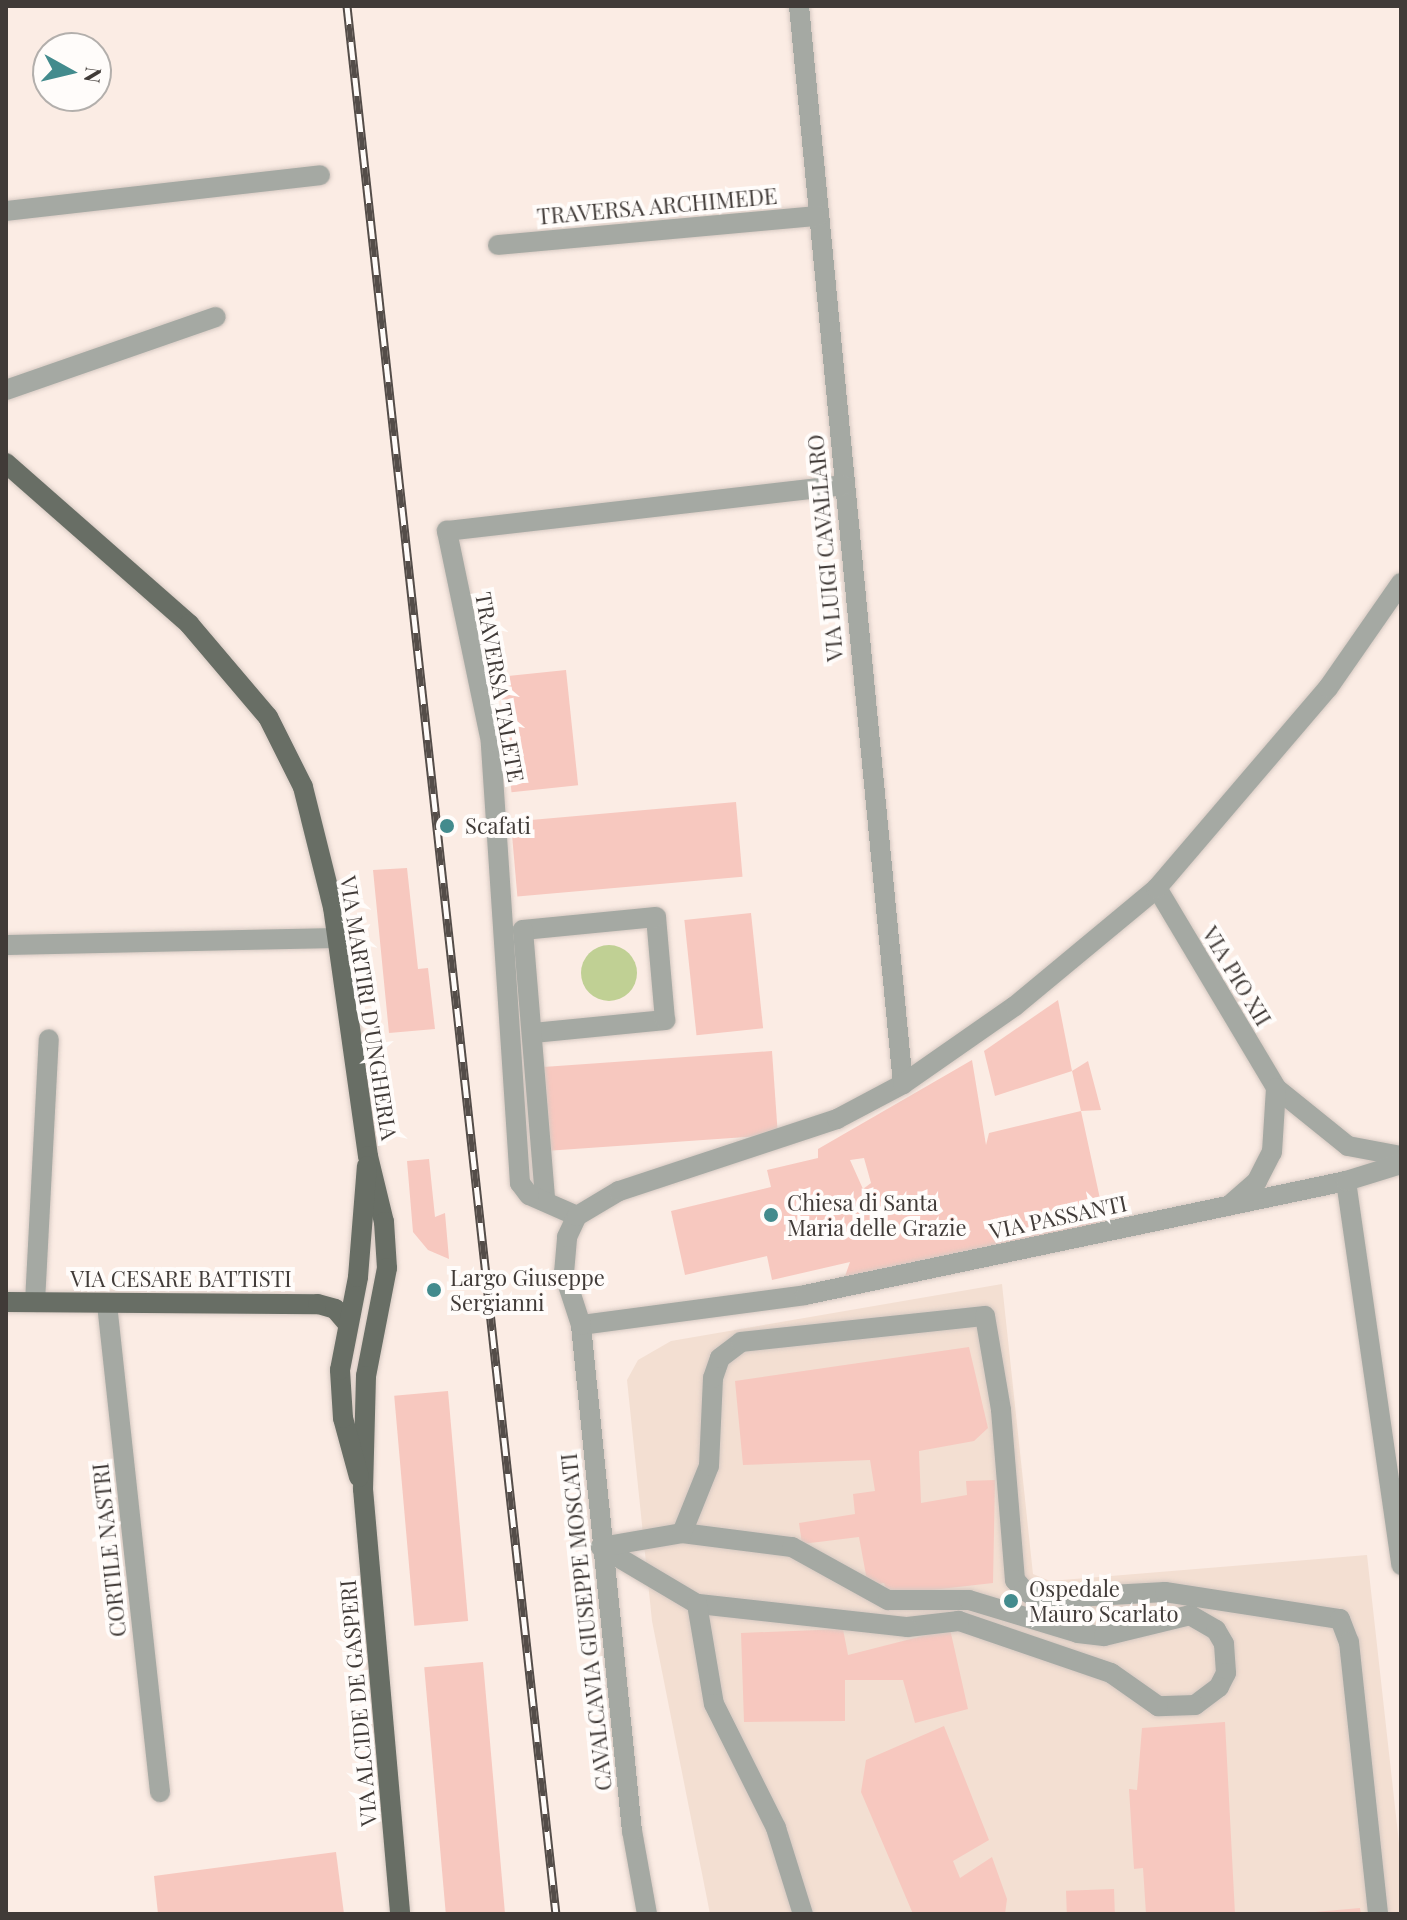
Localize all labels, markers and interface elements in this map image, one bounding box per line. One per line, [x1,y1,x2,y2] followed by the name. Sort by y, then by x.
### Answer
[32,32,112,112] north arrow
[78,65,110,85] text: N
[535,182,779,230] street label: TRAVERSA ARCHIMEDE
[802,433,848,663] street label: VIA LUIGI CAVALLARO
[470,590,530,784] street label: TRAVERSA TALETE
[465,813,531,839] place label: Scafati
[436,815,458,837] marker: Scafati
[335,874,403,1142] street label: VIA MARTIRI D'UNGHERIA
[1197,921,1277,1031] street label: VIA PIO XII
[787,1189,967,1240] place label: Chiesa di Santa Maria delle Grazie
[987,1190,1129,1244] street label: VIA PASSANTI
[762,1206,780,1224] marker: Chiesa di Santa Maria delle Grazie
[450,1264,605,1316] place label: Largo Giuseppe Sergianni
[70,1266,292,1292] street label: VIA CESARE BATTISTI
[425,1281,443,1299] marker: Largo Giuseppe Sergianni
[555,1452,617,1792] street label: CAVALCAVIA GIUSEPPE MOSCATI
[87,1462,131,1638] street label: CORTILE NASTRI
[1029,1575,1179,1626] place label: Ospedale Mauro Scarlato
[334,1578,382,1828] street label: VIA ALCIDE DE GASPERI
[1000,1590,1022,1612] marker: Ospedale Mauro Scarlato

